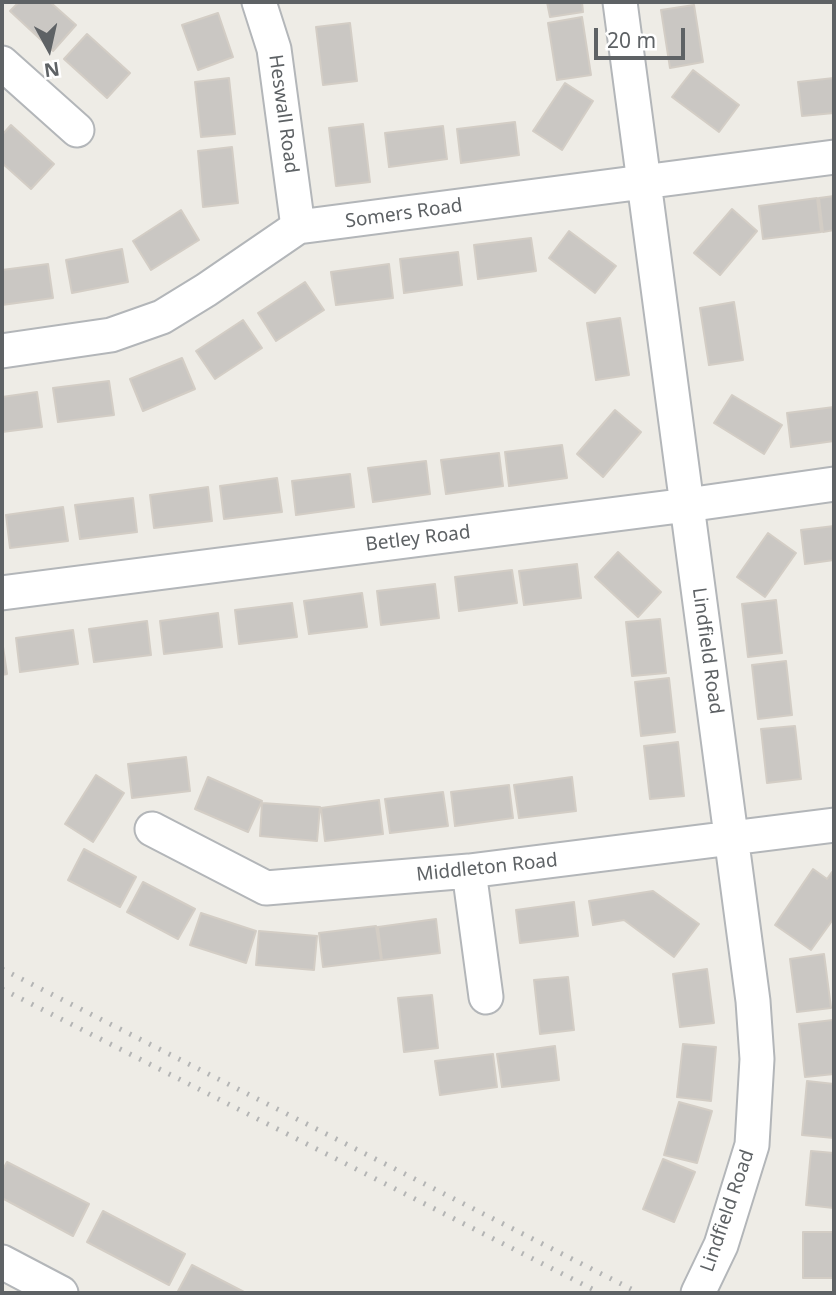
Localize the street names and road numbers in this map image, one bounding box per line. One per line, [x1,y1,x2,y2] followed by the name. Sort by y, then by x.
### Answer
[263,53,303,175] street label: Heswall Road
[344,195,464,233] street label: Somers Road
[364,521,472,557] street label: Betley Road
[687,586,727,716] street label: Lindfield Road
[415,849,559,887] street label: Middleton Road
[696,1147,760,1275] street label: Lindfield Road

